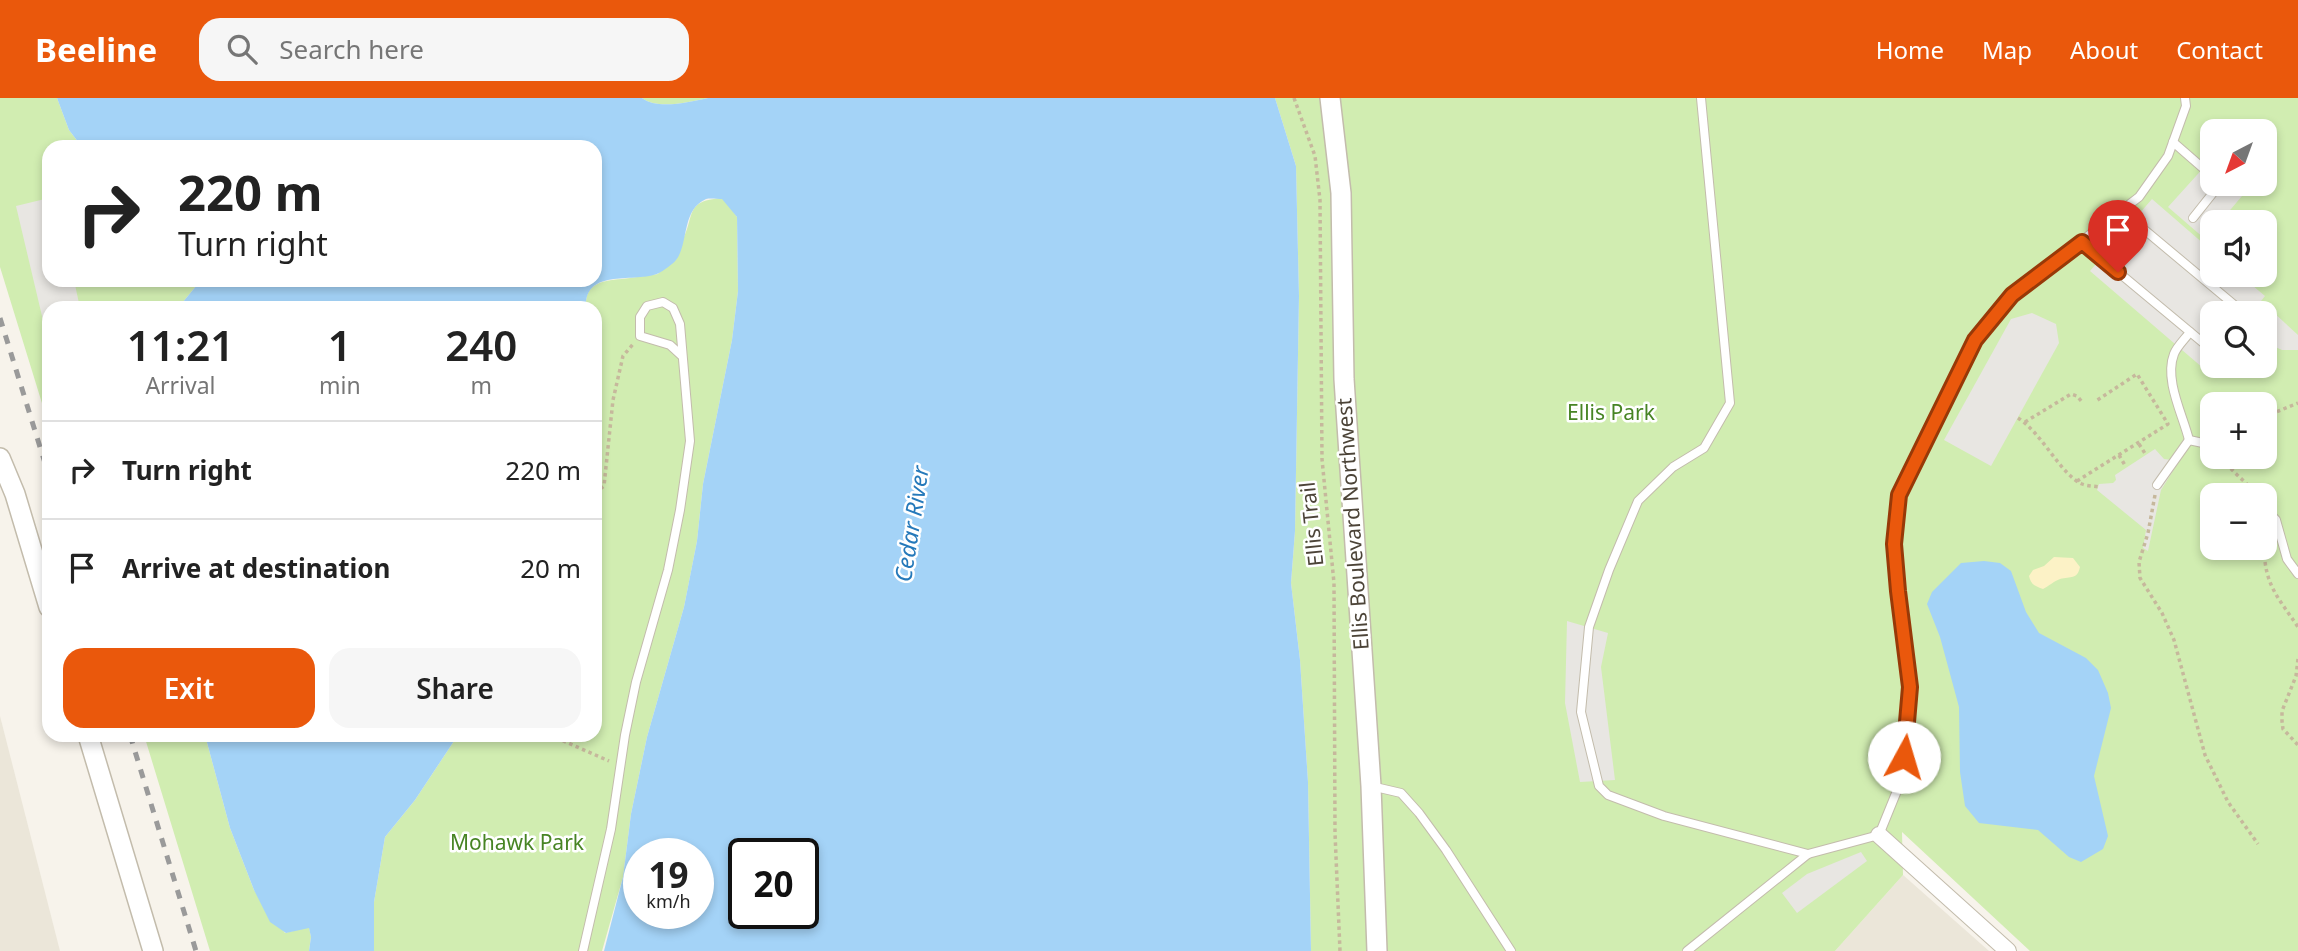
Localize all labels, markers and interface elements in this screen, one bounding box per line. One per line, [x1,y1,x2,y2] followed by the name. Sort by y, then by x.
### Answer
[199,18,689,81] search box
[35,27,157,72] text: Beeline
[223,30,261,68] icon: search
[279,31,424,67] text: Search here
[1876,33,1944,66] text: Home
[1982,33,2032,66] text: Map
[2070,33,2138,66] text: About
[2176,33,2263,66] text: Contact
[2200,119,2277,196] north arrow
[2200,119,2277,560] map controls
[178,159,323,225] text: 220 m
[63,168,154,259] icon: right
[2088,200,2148,272] pin
[2200,210,2277,287] button: sound
[2099,211,2137,249] icon: arrive
[178,222,328,265] text: Turn right
[2200,301,2277,378] button: search
[127,316,234,373] text: 11:21
[328,316,352,373] text: 1
[445,316,517,373] text: 240
[145,369,216,401] text: Arrival
[319,369,361,401] text: min
[471,369,492,401] text: m
[2200,392,2277,469] button: +
[1329,397,1375,651] street label: Ellis Boulevard Northwest
[1567,398,1656,426] park label: Ellis Park
[63,451,101,489] icon: right
[122,452,252,488] text: Turn right
[505,452,581,488] text: 220 m
[886,463,936,584] water label: Cedar River
[1293,480,1329,568] street label: Ellis Trail
[2200,483,2277,560] button: −
[63,549,101,587] icon: arrive
[122,550,391,586] text: Arrive at destination
[520,550,581,586] text: 20 m
[63,648,315,728] button: Exit
[329,648,581,728] button: Share
[1867,720,1941,794] position arrow
[450,828,585,856] park label: Mohawk Park
[728,838,819,929] speed limit sign: 20
[648,851,689,898] text: 19
[646,889,691,913] text: km/h

